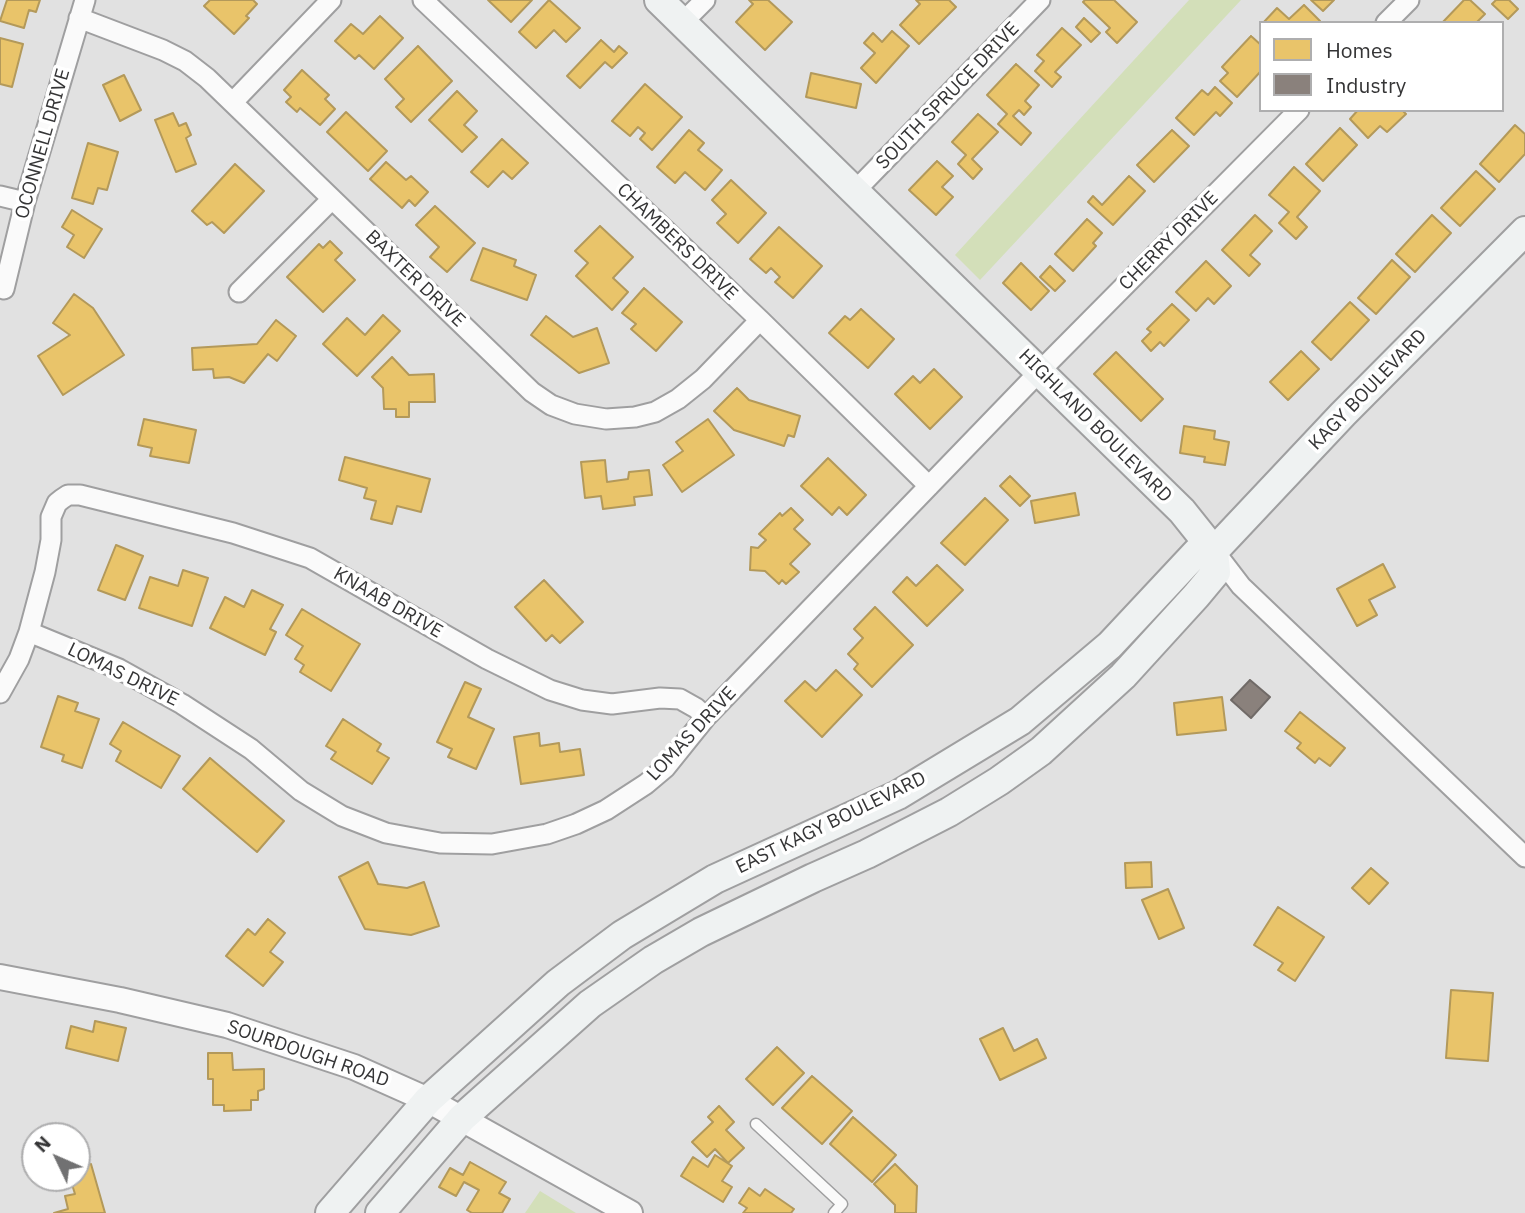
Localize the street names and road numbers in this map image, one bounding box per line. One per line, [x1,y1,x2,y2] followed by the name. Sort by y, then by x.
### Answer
[872,18,1024,174] street label: SOUTH SPRUCE DRIVE
[11,66,75,222] street label: OCONNELL DRIVE
[612,179,742,305] street label: CHAMBERS DRIVE
[1115,187,1223,295] street label: CHERRY DRIVE
[360,226,470,332] street label: BAXTER DRIVE
[1304,325,1432,455] street label: KAGY BOULEVARD
[1014,345,1176,507] street label: HIGHLAND BOULEVARD
[329,563,447,643] street label: KNAAB DRIVE
[64,638,182,712] street label: LOMAS DRIVE
[643,682,741,786] street label: LOMAS DRIVE
[732,767,930,879] street label: EAST KAGY BOULEVARD
[224,1016,392,1092] street label: SOURDOUGH ROAD

